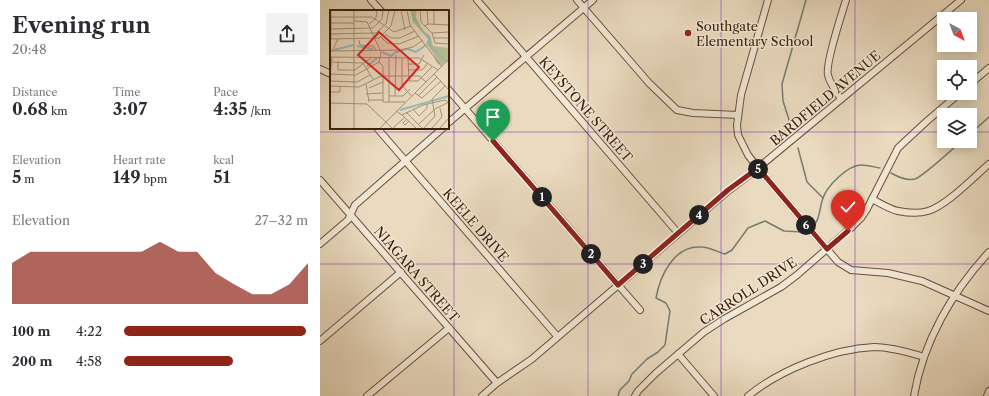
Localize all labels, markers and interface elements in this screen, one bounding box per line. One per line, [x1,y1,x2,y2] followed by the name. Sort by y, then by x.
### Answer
[330,10,449,129] inset map
[12,12,151,39] text: Evening run
[937,12,977,52] north arrow
[937,12,977,148] map controls
[266,13,308,55] button: share
[696,18,814,49] place label: Southgate Elementary School
[683,28,693,38] marker: Southgate Elementary School
[12,41,47,57] text: 20:48
[767,47,884,149] street label: BARDFIELD AVENUE
[536,53,636,165] street label: KEYSTONE STREET
[937,60,977,100] button: locate
[12,85,58,99] text: Distance
[113,85,140,99] text: Time
[213,85,238,99] text: Pace
[12,99,48,119] text: 0.68
[113,99,147,119] text: 3:07
[213,99,247,119] text: 4:35
[476,100,510,141] pin
[48,104,68,118] text: km
[247,104,271,118] text: /km
[482,106,504,128] icon: arrive
[937,108,977,148] button: layers
[12,153,61,167] text: Elevation
[113,153,166,167] text: Heart rate
[213,153,234,167] text: kcal
[748,159,768,179] pin: 5
[755,162,761,176] text: 5
[12,167,21,187] text: 5
[113,167,141,187] text: 149
[213,167,230,187] text: 51
[21,172,35,186] text: m
[141,172,167,186] text: bpm
[440,185,512,265] street label: KEELE DRIVE
[532,187,552,207] pin: 1
[540,190,544,204] text: 1
[831,190,865,231] pin
[837,196,859,218] icon: check
[689,205,709,225] pin: 4
[696,208,702,222] text: 4
[12,212,70,228] text: Elevation
[255,212,308,228] text: 27–32 m
[796,215,816,235] pin: 6
[803,218,809,232] text: 6
[371,223,463,325] street label: NIAGARA STREET
[581,244,601,264] pin: 2
[588,247,594,261] text: 2
[633,254,653,274] pin: 3
[696,254,800,328] street label: CARROLL DRIVE
[640,257,646,271] text: 3
[12,323,51,339] text: 100 m
[76,323,102,339] text: 4:22
[12,353,52,369] text: 200 m
[76,353,102,369] text: 4:58

